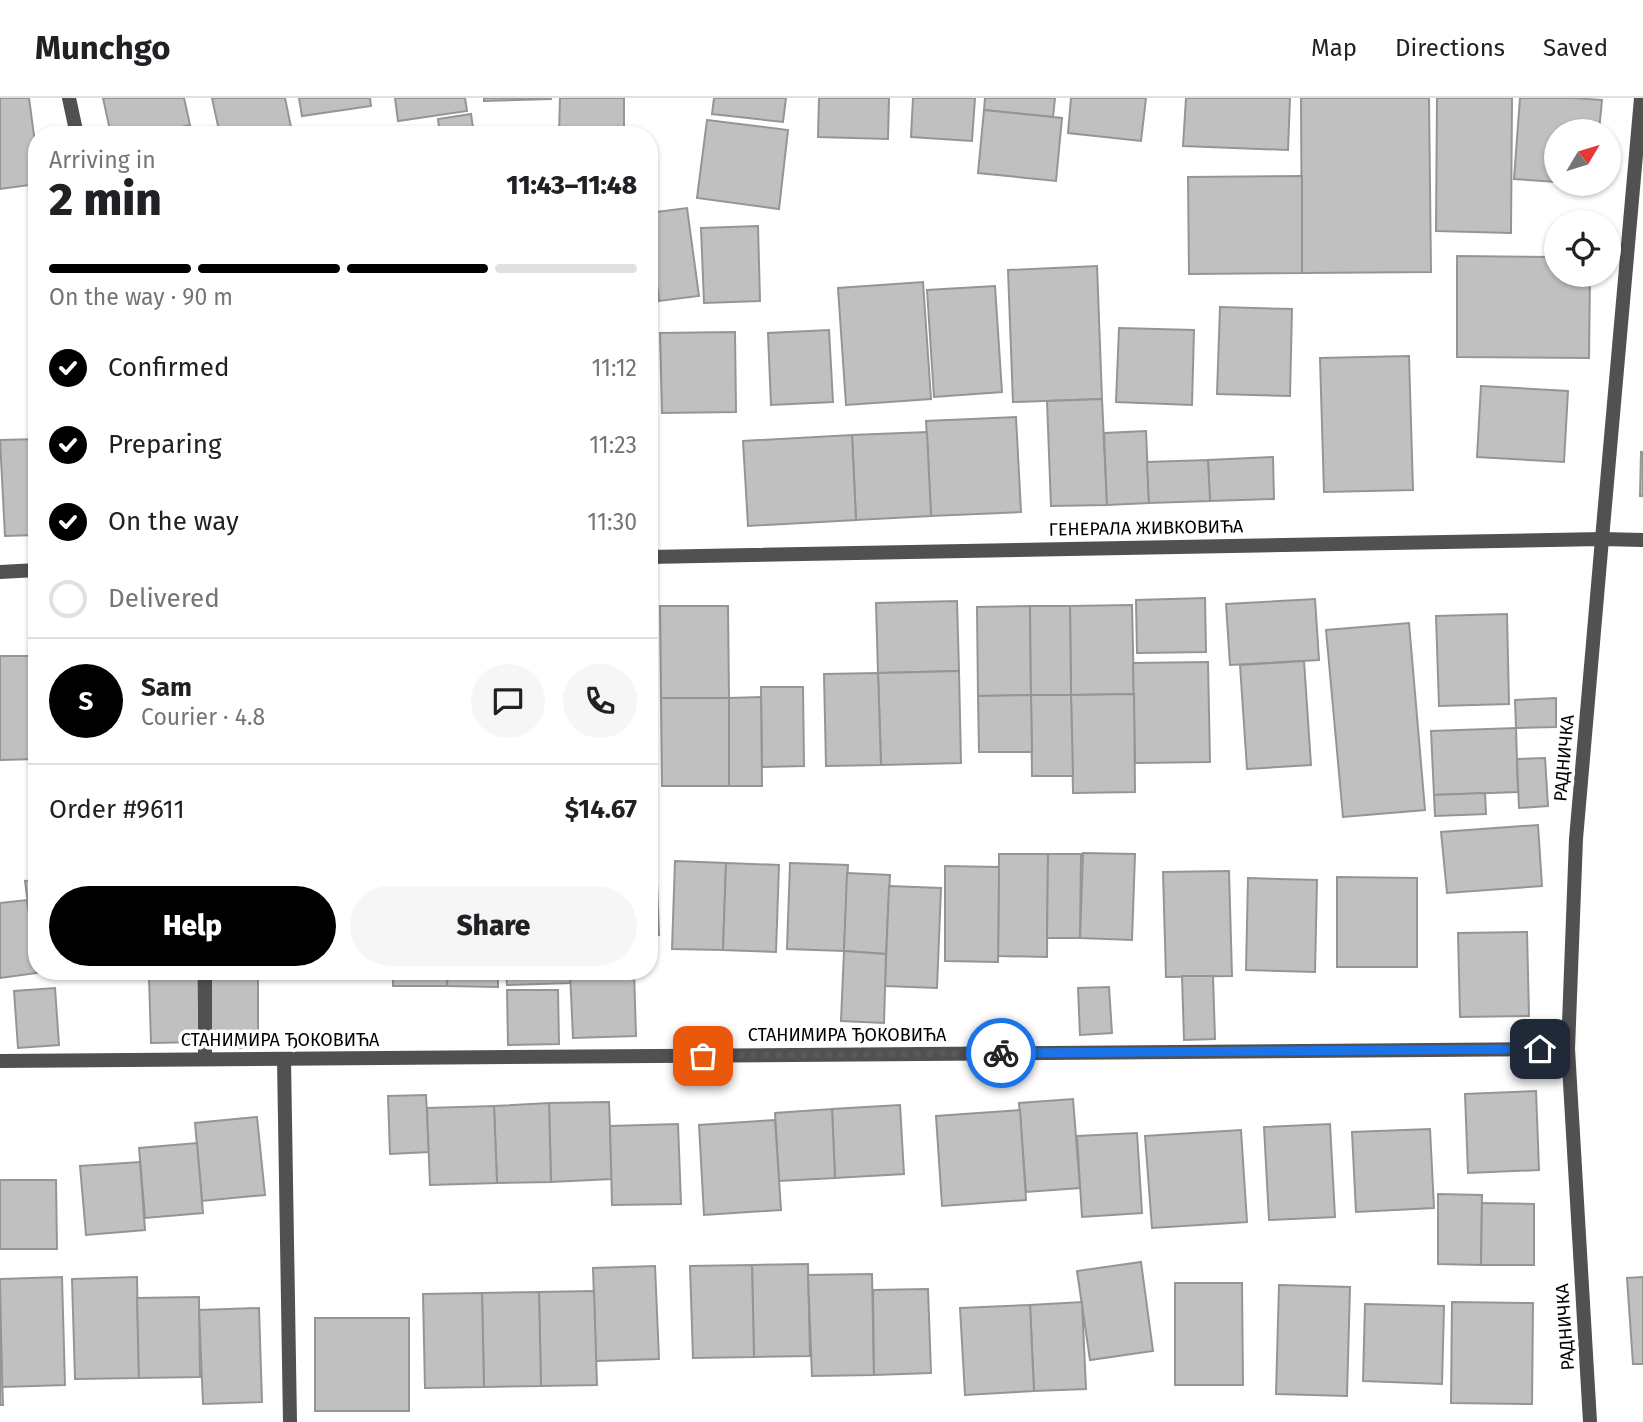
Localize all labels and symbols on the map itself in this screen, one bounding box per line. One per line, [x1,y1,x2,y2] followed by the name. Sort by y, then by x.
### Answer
[1544,119,1620,196] north arrow
[1049,515,1244,541] street label: ГЕНЕРАЛА ЖИВКОВИЋА
[1549,713,1579,802] street label: РАДНИЧКА
[966,1018,1036,1088] courier
[1510,1019,1570,1079] pin
[748,1024,947,1046] street label: СТАНИМИРА ЂОКОВИЋА
[673,1026,733,1086] pin
[181,1029,380,1051] street label: СТАНИМИРА ЂОКОВИЋА
[1551,1282,1579,1371] street label: РАДНИЧКА

